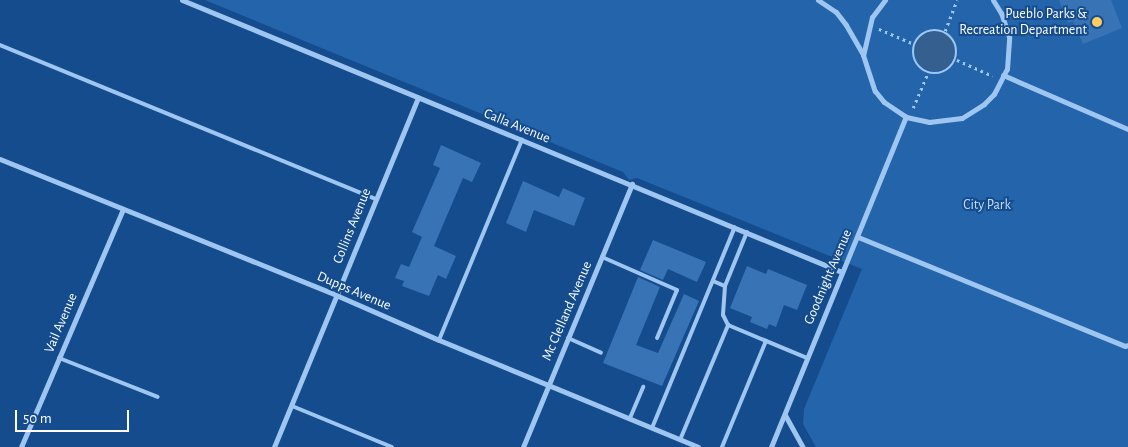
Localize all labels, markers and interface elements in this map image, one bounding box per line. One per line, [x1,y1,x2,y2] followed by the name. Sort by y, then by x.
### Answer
[959,6,1087,38] place label: Pueblo Parks & Recreation Department
[1091,16,1103,28] marker: Pueblo Parks & Recreation Department
[481,105,553,147] street label: Calla Avenue
[329,186,375,266] street label: Collins Avenue
[963,197,1011,213] park label: City Park
[800,227,856,327] street label: Goodnight Avenue
[538,259,596,363] street label: Mc Clelland Avenue
[314,268,394,314] street label: Dupps Avenue
[41,290,81,356] street label: Vail Avenue
[18,400,131,432] scale bar
[23,411,52,426] text: 50 m

